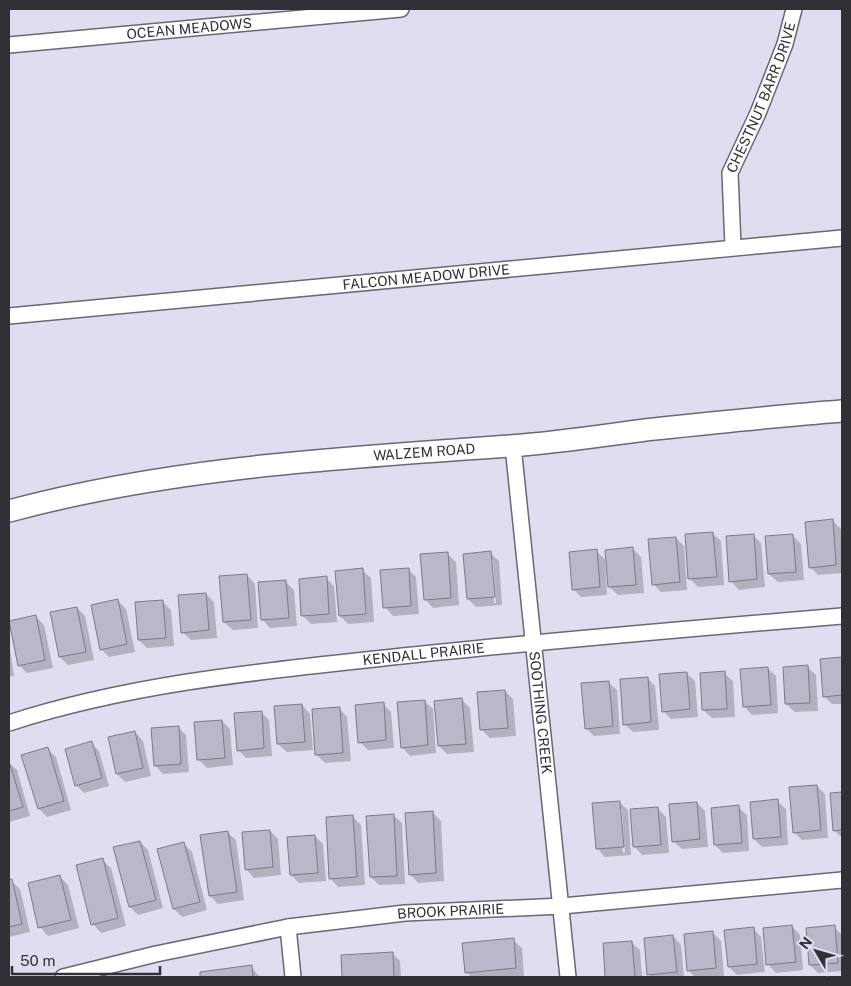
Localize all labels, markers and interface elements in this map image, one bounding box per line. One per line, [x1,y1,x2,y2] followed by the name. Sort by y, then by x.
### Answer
[126,15,253,42] street label: OCEAN MEADOWS
[723,20,798,175] street label: CHESTNUT BARR DRIVE
[342,261,510,293] street label: FALCON MEADOW DRIVE
[373,440,476,464] street label: WALZEM ROAD
[362,640,485,668] street label: KENDALL PRAIRIE
[526,650,555,775] street label: SOOTHING CREEK
[396,901,504,922] street label: BROOK PRAIRIE
[791,926,841,976] north arrow
[796,934,815,952] text: N
[12,944,160,976] scale bar
[20,952,55,969] text: 50 m

